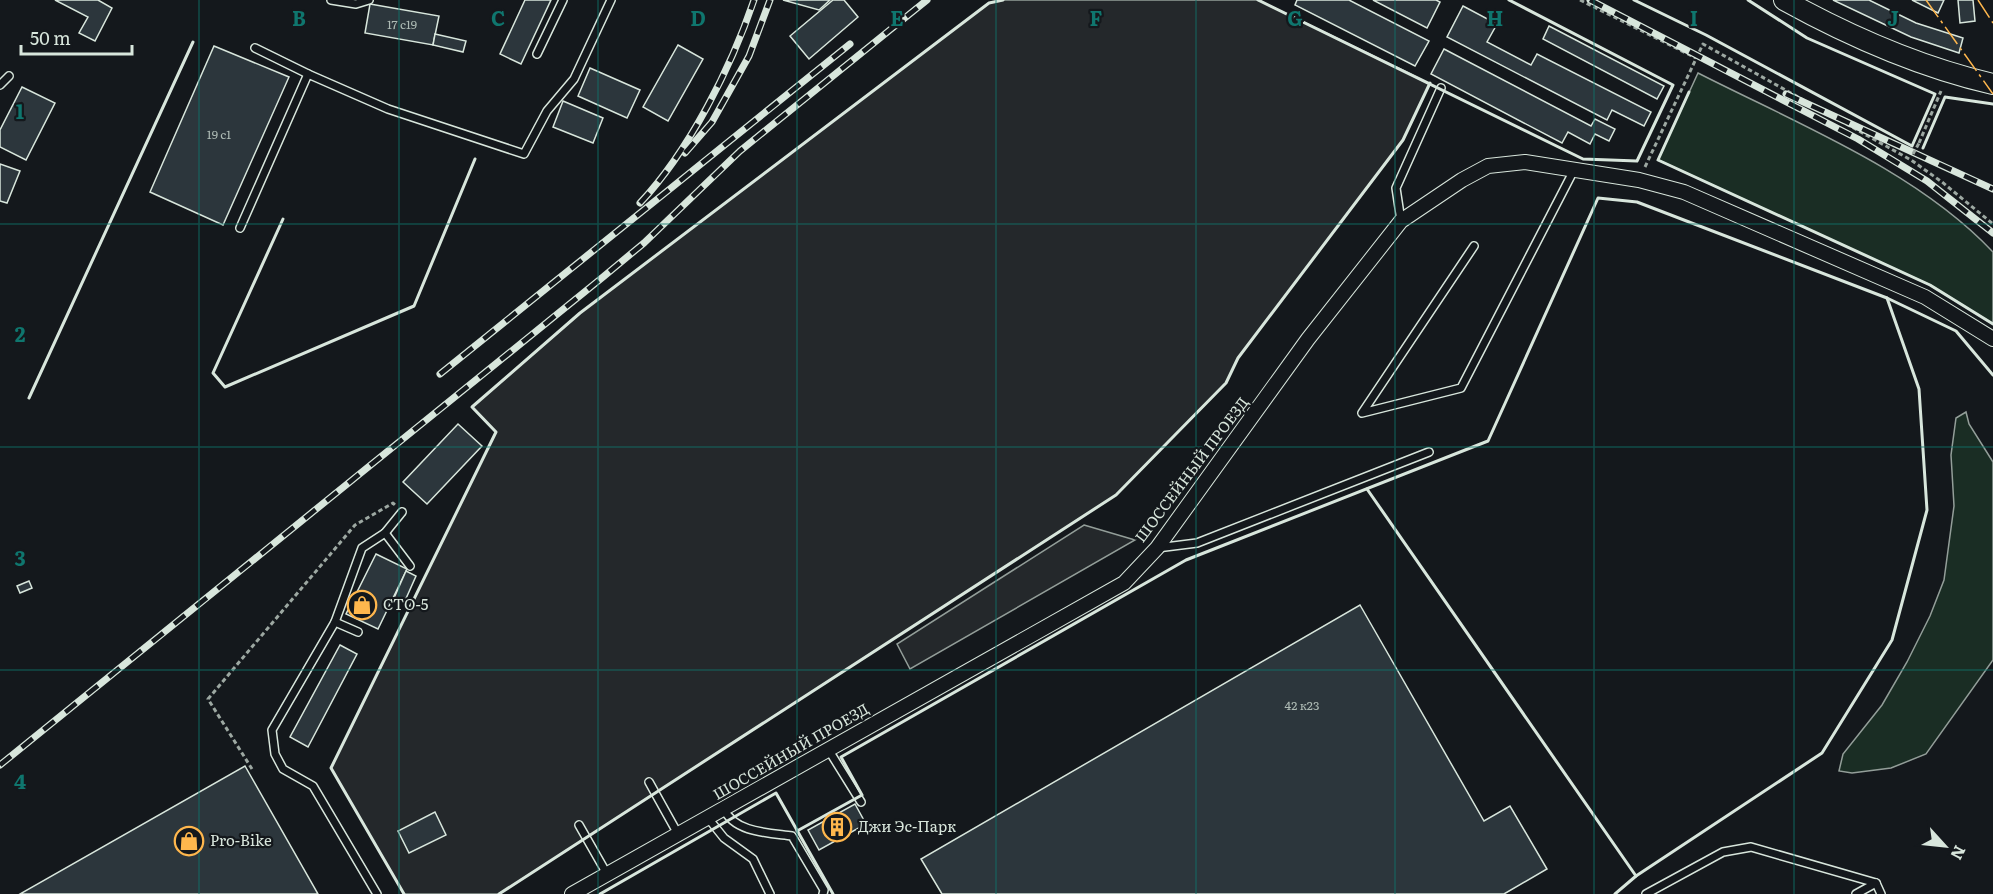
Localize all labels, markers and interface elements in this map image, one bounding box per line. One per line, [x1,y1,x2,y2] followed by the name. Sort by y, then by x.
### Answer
[292,2,306,32] text: B
[491,2,505,32] text: C
[690,2,706,32] text: D
[890,2,904,32] text: E
[1090,2,1103,32] text: F
[1287,2,1303,32] text: G
[1487,2,1503,32] text: H
[1690,2,1698,32] text: I
[1887,2,1899,32] text: J
[387,15,417,33] house number: 17 с19
[21,18,132,56] scale bar
[30,24,71,51] text: 50 m
[16,95,24,125] text: 1
[207,125,231,143] house number: 19 с1
[15,318,26,348] text: 2
[1128,391,1253,547] street label: ШОССЕЙНЫЙ ПРОЕЗД
[14,542,26,572] text: 3
[346,589,378,621] shop icon: СТО-5
[383,592,429,615] place label: СТО-5
[708,696,873,805] street label: ШОССЕЙНЫЙ ПРОЕЗД
[1285,696,1319,714] house number: 42 к23
[14,765,26,795] text: 4
[821,811,853,843] building icon: Джи Эс-Парк
[858,814,956,837] place label: Джи Эс-Парк
[1915,816,1975,876] north arrow
[173,825,205,857] shop icon: Pro-Bike
[210,828,272,851] place label: Pro-Bike
[1946,842,1973,865] text: N

